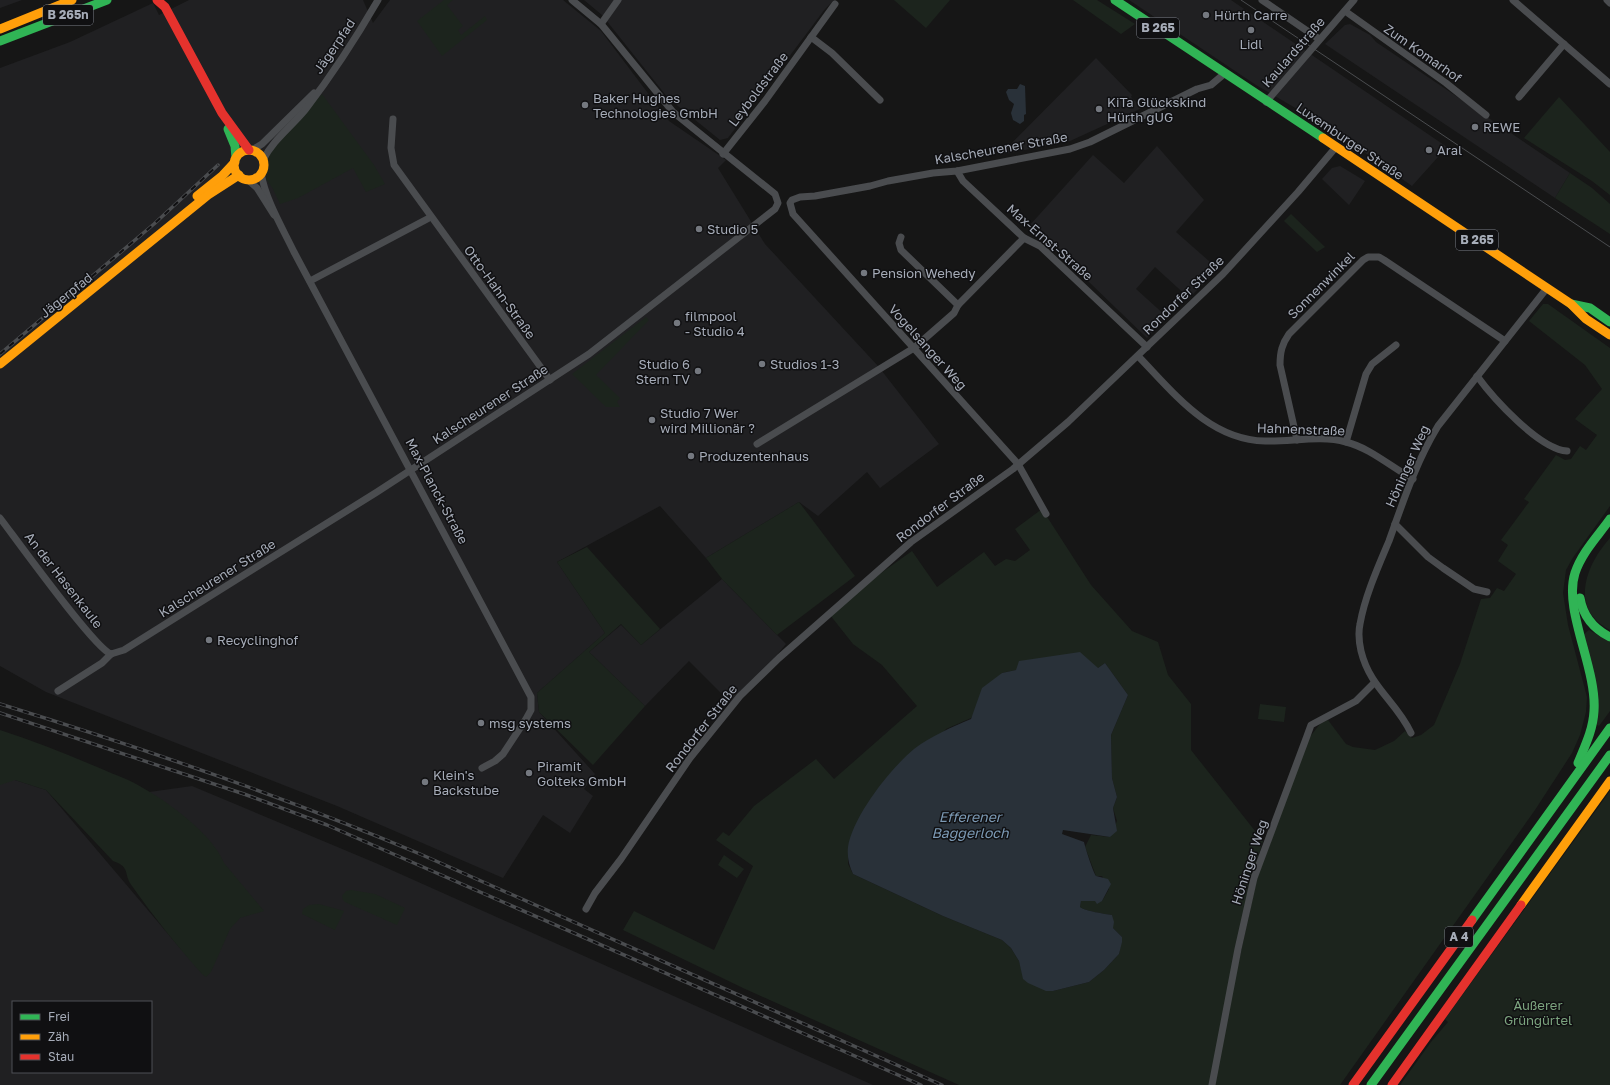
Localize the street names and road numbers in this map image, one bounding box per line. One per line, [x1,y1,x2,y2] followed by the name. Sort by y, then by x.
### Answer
[43,5,93,25] road number: B 265n
[1258,14,1328,90] street label: Kaulardstraße
[310,15,358,77] street label: Jägerpfad
[1137,18,1179,38] road number: B 265
[1381,20,1465,86] street label: Zum Komarhof
[725,49,791,129] street label: Leyboldstraße
[1293,99,1407,183] street label: Luxemburger Straße
[933,128,1069,168] street label: Kalscheurener Straße
[1004,200,1096,284] street label: Max-Ernst-Straße
[1456,230,1498,250] road number: B 265
[461,242,539,342] street label: Otto-Hahn-Straße
[1284,248,1358,322] street label: Sonnenwinkel
[1139,252,1227,338] street label: Rondorfer Straße
[37,269,95,321] street label: Jägerpfad
[886,301,970,393] street label: Vogelsanger Weg
[429,361,551,447] street label: Kalscheurener Straße
[1257,419,1345,439] street label: Hahnenstraße
[1382,422,1432,510] street label: Höninger Weg
[402,435,472,547] street label: Max-Planck-Straße
[893,468,987,546] street label: Rondorfer Straße
[22,529,106,631] street label: An der Hasenkaule
[156,536,278,620] street label: Kalscheurener Straße
[662,681,740,775] street label: Rondorfer Straße
[1228,817,1270,907] street label: Höninger Weg
[1445,927,1473,947] road number: A 4

